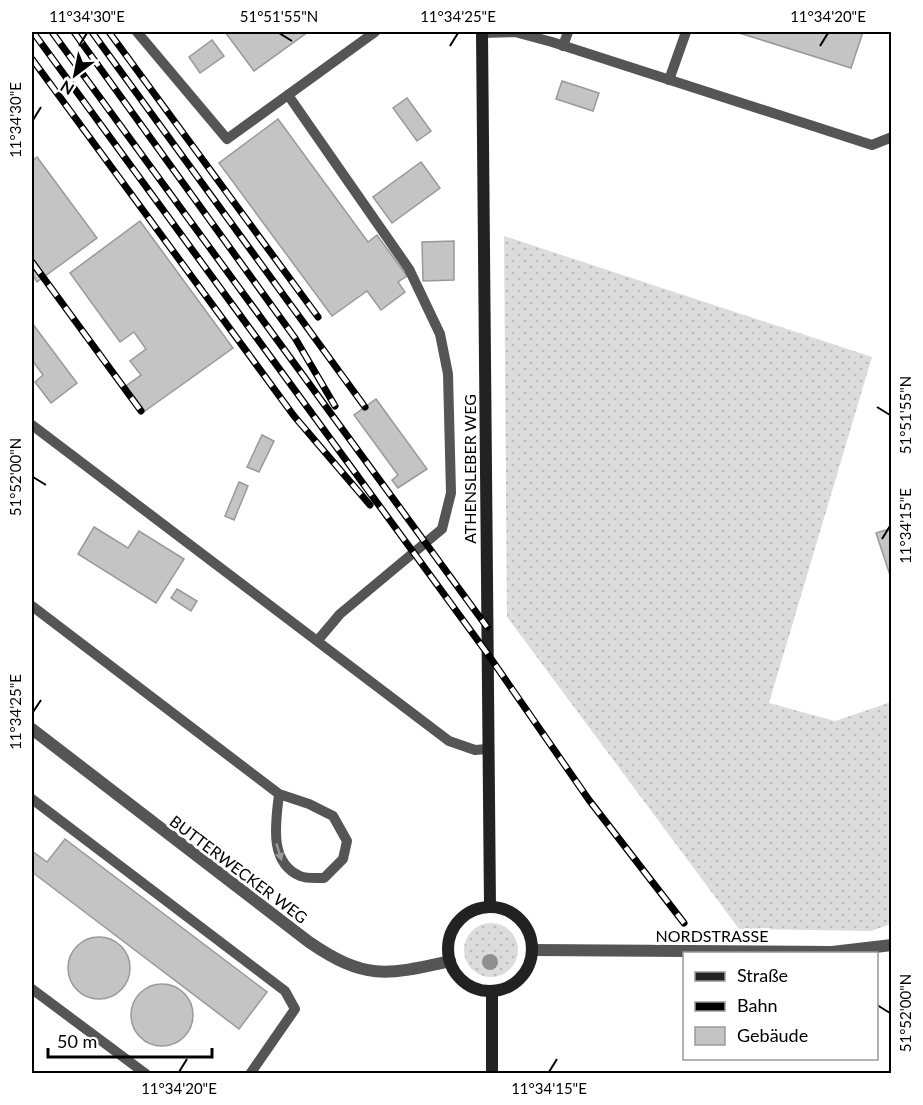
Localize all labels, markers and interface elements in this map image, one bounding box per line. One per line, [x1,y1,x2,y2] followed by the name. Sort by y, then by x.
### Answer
[49,7,125,25] text: 11°34'30"E
[240,7,318,25] text: 51°51'55"N
[420,7,496,25] text: 11°34'25"E
[790,7,866,25] text: 11°34'20"E
[45,45,105,105] north arrow
[57,77,77,99] text: N
[6,82,24,158] text: 11°34'30"E
[896,376,914,454] text: 51°51'55"N
[460,394,479,544] street label: ATHENSLEBER WEG
[6,438,24,516] text: 51°52'00"N
[896,488,914,564] text: 11°34'15"E
[6,674,24,750] text: 11°34'25"E
[166,811,312,927] street label: BUTTERWECKER WEG
[275,843,284,861] one-way arrow
[656,926,768,945] street label: NORDSTRASSE
[683,952,878,1060] legend
[737,964,788,986] text: Straße
[896,974,914,1052] text: 51°52'00"N
[737,994,778,1016] text: Bahn
[48,1021,212,1059] scale bar
[737,1024,808,1046] text: Gebäude
[57,1030,97,1052] text: 50 m
[141,1079,217,1097] text: 11°34'20"E
[511,1079,587,1097] text: 11°34'15"E

